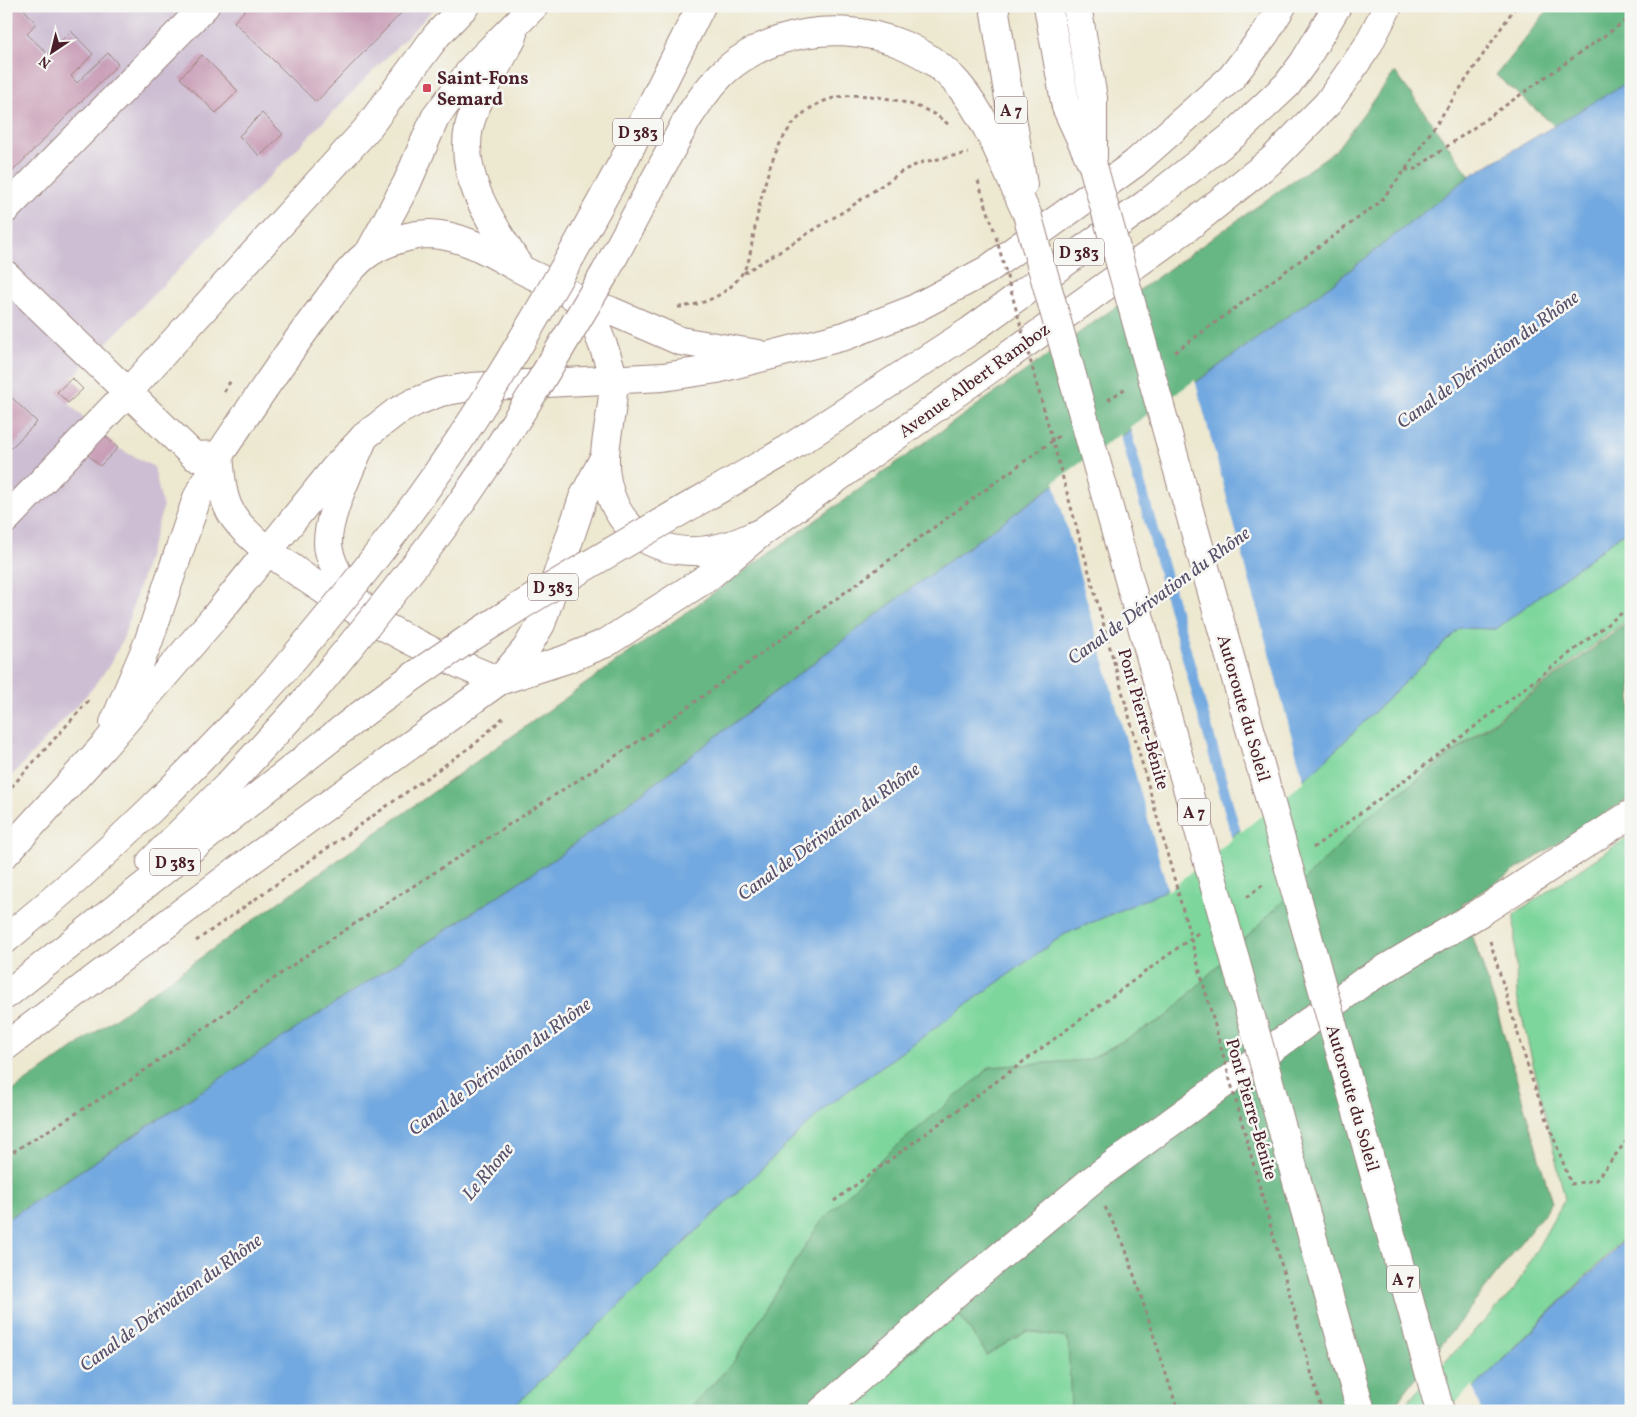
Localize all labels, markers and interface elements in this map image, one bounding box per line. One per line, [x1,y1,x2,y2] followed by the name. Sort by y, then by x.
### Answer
[28,28,78,78] north arrow
[36,51,55,72] text: N
[437,67,529,113] place label: Saint-Fons Semard
[421,82,433,94] marker: Saint-Fons Semard
[995,96,1027,124] road number: A 7
[613,118,663,146] road number: D 383
[1054,238,1104,266] road number: D 383
[1392,285,1585,436] water label: Canal de Dérivation du Rhône
[894,318,1056,445] street label: Avenue Albert Ramboz
[1063,521,1256,672] water label: Canal de Dérivation du Rhône
[528,574,578,600] road number: D 383
[1210,632,1275,785] street label: Autoroute du Soleil
[1110,646,1175,793] street label: Pont Pierre-Bénite
[733,757,926,908] water label: Canal de Dérivation du Rhône
[1178,799,1210,826] road number: A 7
[150,849,200,876] road number: D 383
[404,992,597,1143] water label: Canal de Dérivation du Rhône
[1319,1022,1384,1175] street label: Autoroute du Soleil
[1218,1036,1283,1183] street label: Pont Pierre-Bénite
[457,1138,520,1207] water label: Le Rhone
[75,1228,268,1379] water label: Canal de Dérivation du Rhône
[1387,1266,1419,1292] road number: A 7

